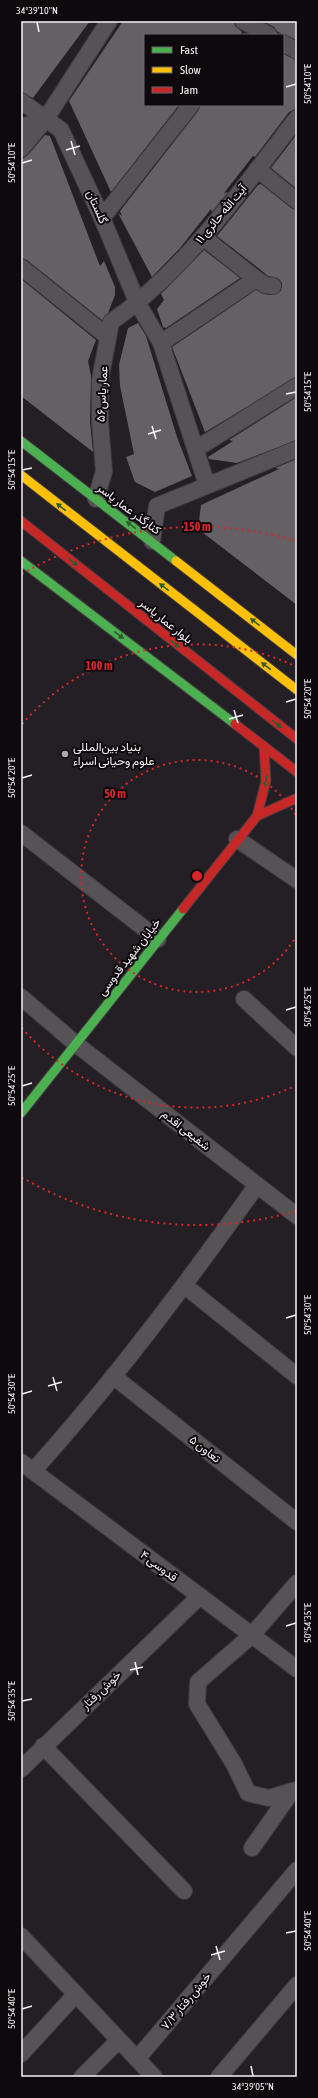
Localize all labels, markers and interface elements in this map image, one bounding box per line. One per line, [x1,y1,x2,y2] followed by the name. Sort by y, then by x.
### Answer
[16,5,58,16] text: 34°39'10"N
[144,34,284,106] legend
[180,43,198,57] text: Fast
[180,63,201,77] text: Slow
[302,63,313,104] text: 50°54'10"E
[180,83,198,97] text: Jam
[6,142,17,183] text: 50°54'10"E
[192,181,251,247] street label: آیت الله حائری ۱۱
[83,188,111,226] street label: گلستان
[94,366,111,422] street label: عمار یاس۵۶
[302,371,313,412] text: 50°54'15"E
[6,449,17,490] text: 50°54'15"E
[93,480,164,538] street label: کنارگذر عمار یاسر
[56,502,67,511] one-way arrow
[183,520,211,534] text: 150 m
[125,521,136,529] one-way arrow
[68,558,79,567] one-way arrow
[158,582,169,591] one-way arrow
[135,595,195,647] street label: بلوار عمار یاسر
[250,618,261,626] one-way arrow
[114,631,125,639] one-way arrow
[169,639,180,648] one-way arrow
[85,659,113,673] text: 100 m
[261,662,272,671] one-way arrow
[302,678,313,719] text: 50°54'20"E
[272,719,283,728] one-way arrow
[73,740,155,769] place label: بنیاد بین‌المللی علوم وحیانی اسراء
[60,749,70,759] marker: بنیاد بین‌المللی علوم وحیانی اسراء
[6,757,17,798] text: 50°54'20"E
[263,775,269,787] one-way arrow
[104,787,126,801] text: 50 m
[190,869,204,883] centre of rings
[94,916,164,999] street label: خیابان شهید قدوسی
[302,986,313,1027] text: 50°54'25"E
[6,1065,17,1106] text: 50°54'25"E
[158,1107,213,1154] street label: شفیعی اقدم
[302,1294,313,1335] text: 50°54'30"E
[6,1373,17,1414] text: 50°54'30"E
[186,1432,224,1467] street label: تعاون ۵
[137,1547,180,1585] street label: قدوسی ۴
[302,1602,313,1643] text: 50°54'35"E
[77,1668,124,1714] street label: خوش رفتار
[6,1680,17,1721] text: 50°54'35"E
[302,1910,313,1951] text: 50°54'40"E
[158,1969,215,2033] street label: خوش رفتار ۷/۳
[6,1988,17,2029] text: 50°54'40"E
[232,2081,274,2092] text: 34°39'05"N

